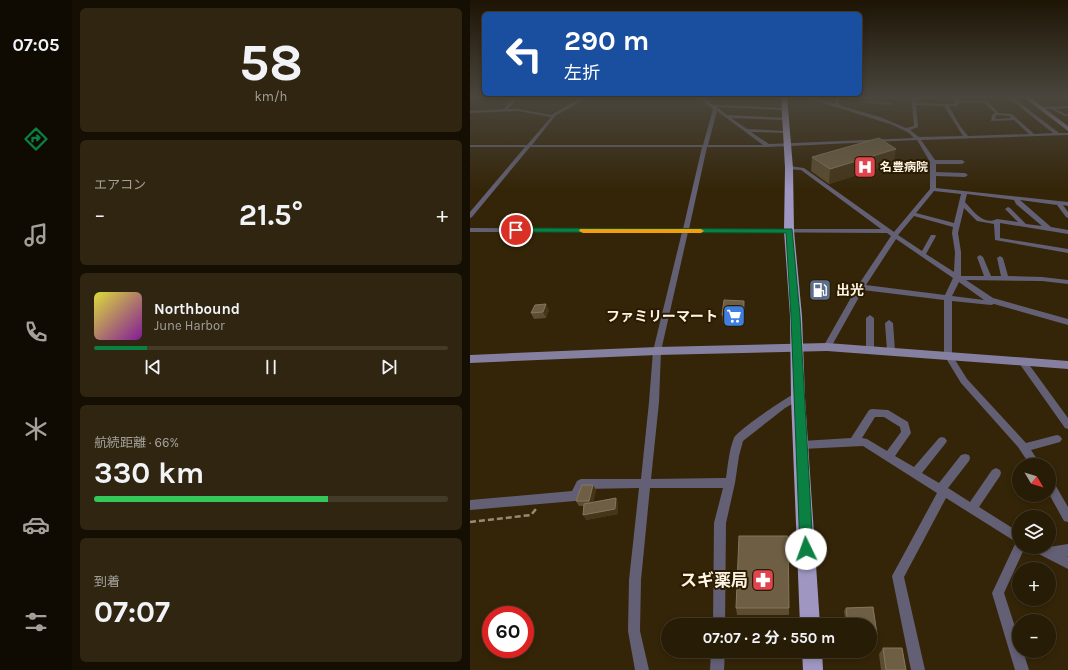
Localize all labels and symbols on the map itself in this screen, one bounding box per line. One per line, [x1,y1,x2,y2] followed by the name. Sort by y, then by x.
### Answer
[852,154,878,180] hospital icon: 名豊病院
[880,160,928,174] place label: 名豊病院
[499,213,533,247] pin
[807,277,833,303] fuel station icon: 出光
[836,282,864,299] place label: 出光
[721,303,747,329] supermarket icon: ファミリーマート
[606,308,718,325] place label: ファミリーマート
[1012,458,1056,502] north arrow
[785,528,827,570] position arrow
[750,567,776,593] pharmacy icon: スギ薬局
[680,570,748,590] place label: スギ薬局
[482,606,534,658] speed limit sign: 60

